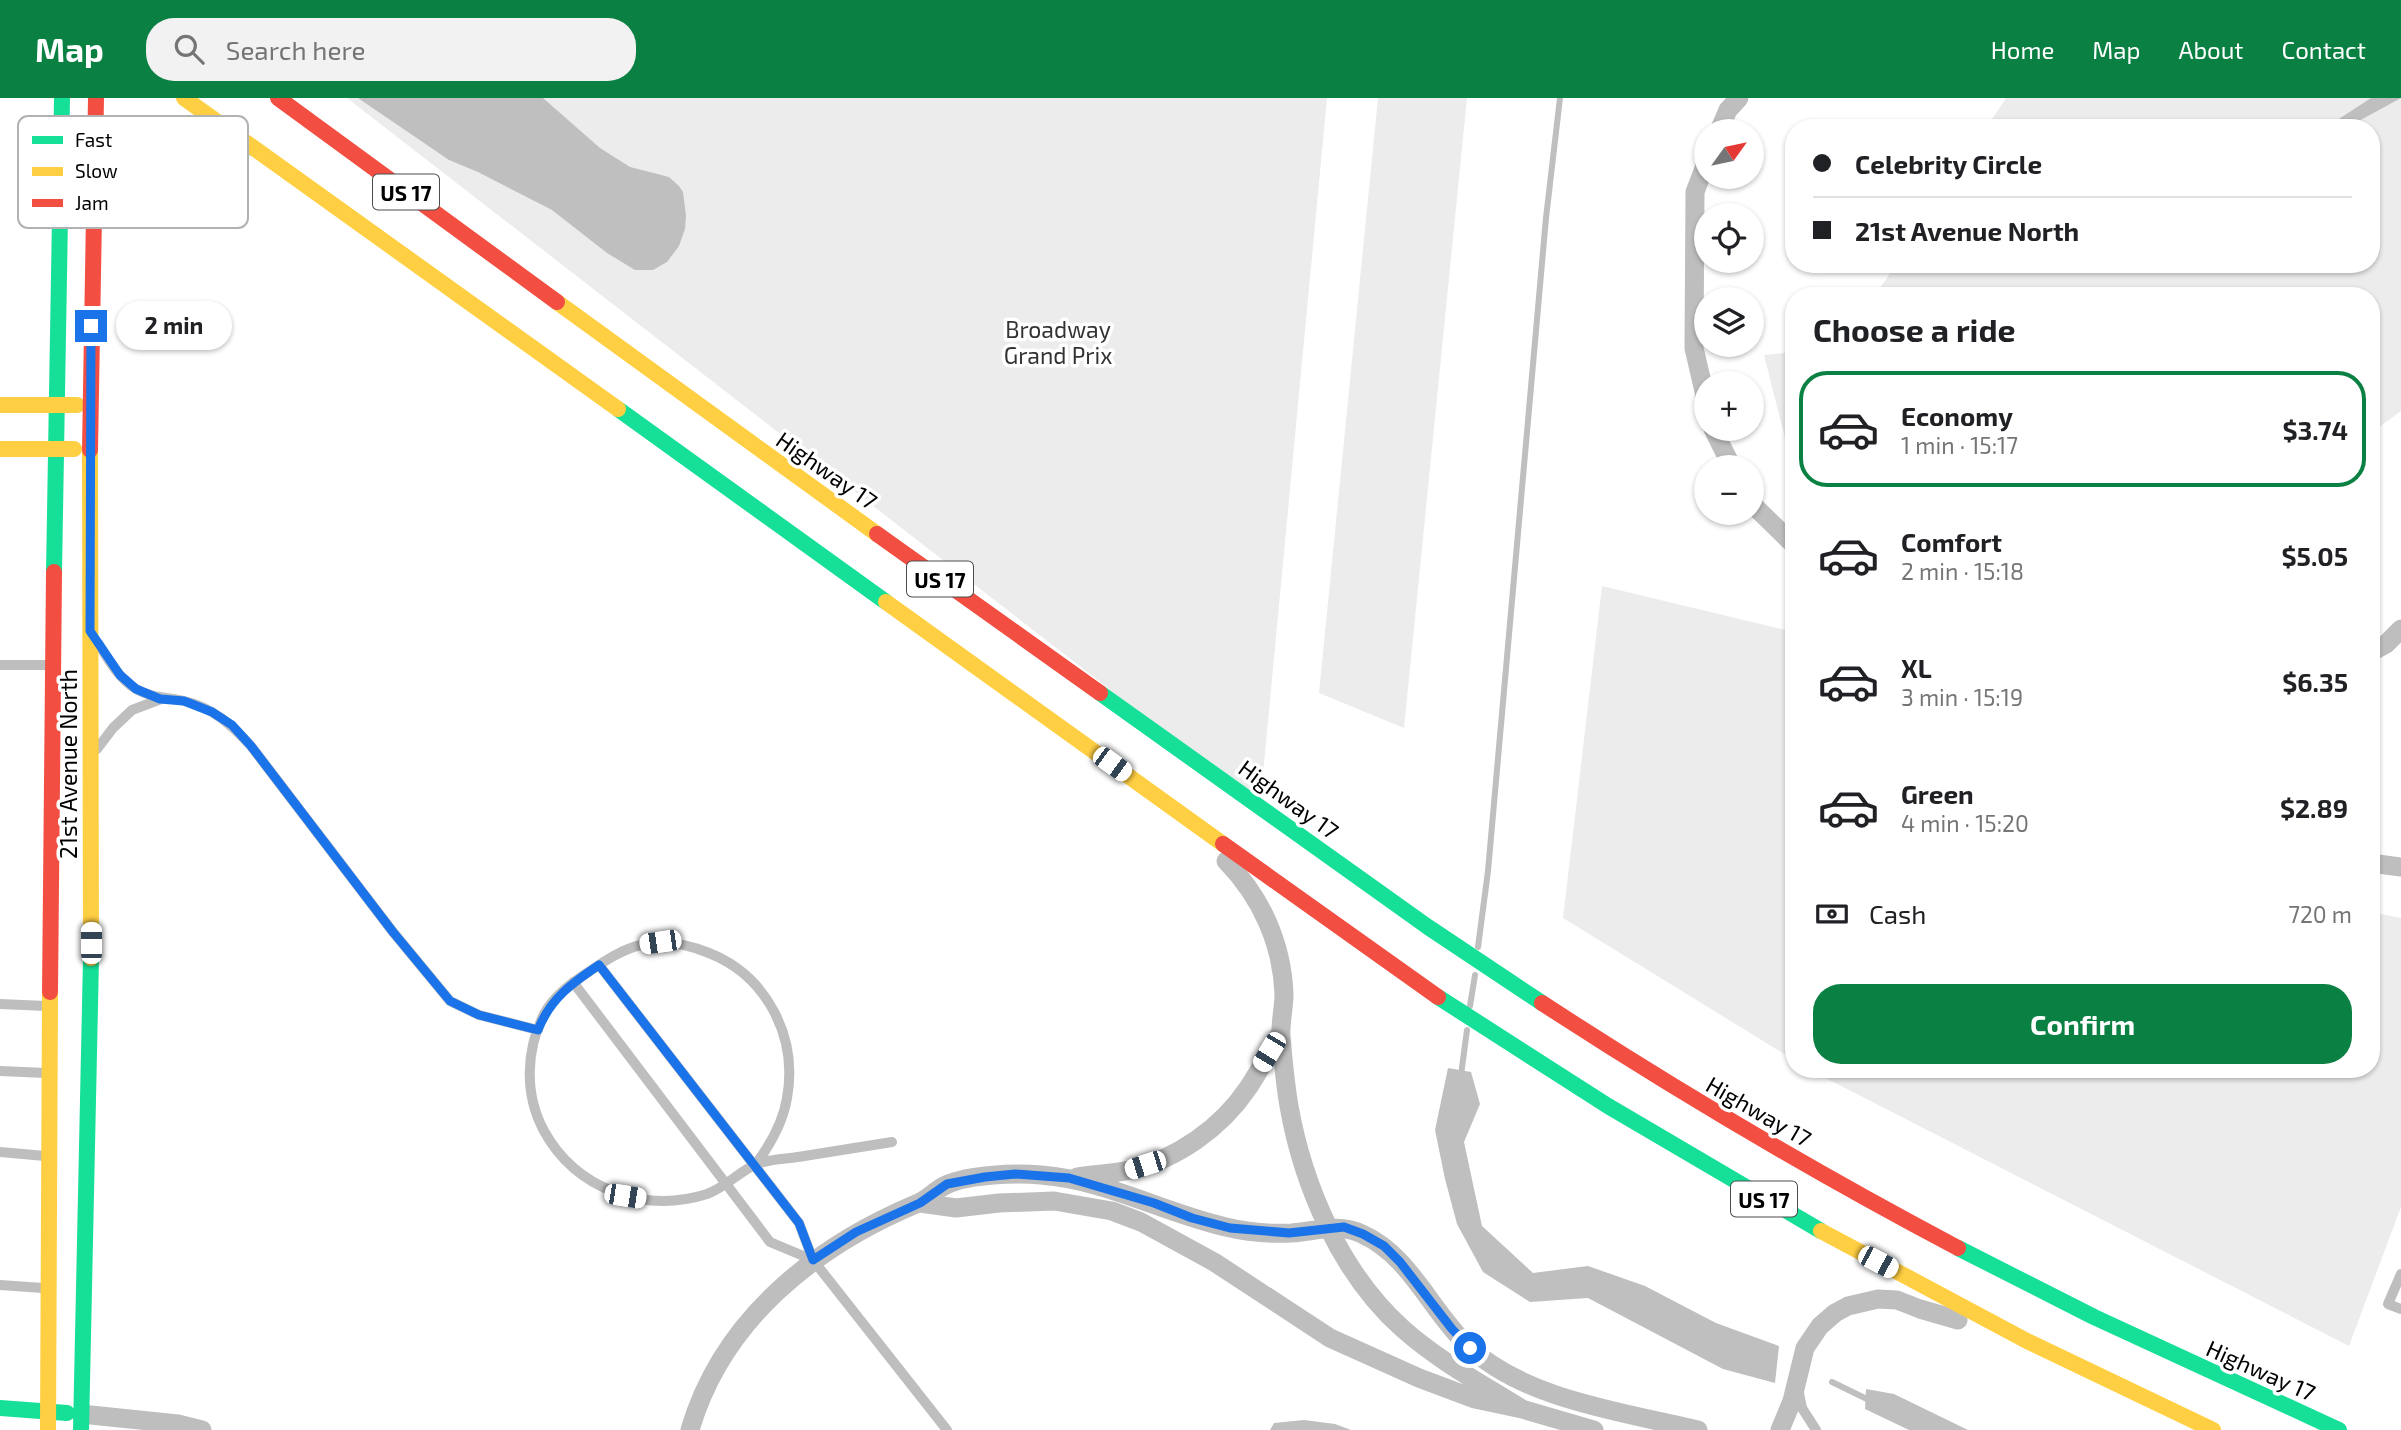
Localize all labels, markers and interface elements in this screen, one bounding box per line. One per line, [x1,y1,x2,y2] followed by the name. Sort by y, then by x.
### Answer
[146,18,636,81] search box
[35,29,104,69] text: Map
[170,30,208,68] icon: search
[226,34,365,65] text: Search here
[1991,35,2054,64] text: Home
[2092,35,2140,64] text: Map
[2178,35,2244,64] text: About
[2282,35,2366,64] text: Contact
[18,116,248,228] legend
[1694,119,1764,189] north arrow
[1694,119,1764,525] map controls
[75,128,112,151] text: Fast
[1855,148,2042,179] text: Celebrity Circle
[75,159,118,182] text: Slow
[373,174,439,210] road number: US 17
[75,191,109,214] text: Jam
[1694,203,1764,273] button: locate
[1855,215,2079,246] text: 21st Avenue North
[1694,287,1764,357] button: layers
[116,302,231,350] callout: 2 min
[75,310,107,342] route end
[1813,310,2016,348] text: Choose a ride
[145,311,203,339] text: 2 min
[1004,315,1112,369] park label: Broadway Grand Prix
[1694,371,1764,441] button: +
[1817,398,1880,461] icon: car
[1901,400,2013,431] text: Economy
[2282,414,2348,445] text: $3.74
[771,425,883,515] street label: Highway 17
[1901,431,2018,459] text: 1 min · 15:17
[1694,455,1764,525] button: −
[1817,524,1880,587] icon: car
[1901,526,2002,557] text: Comfort
[2281,540,2348,571] text: $5.05
[1901,557,2024,585] text: 2 min · 15:18
[907,561,973,596] road number: US 17
[1817,650,1880,713] icon: car
[1901,652,1932,683] text: XL
[2282,666,2348,697] text: $6.35
[54,669,82,859] street label: 21st Avenue North
[1901,683,2023,711] text: 3 min · 15:19
[1089,743,1136,785] car
[1234,753,1345,845] street label: Highway 17
[1817,776,1880,839] icon: car
[1901,778,1974,809] text: Green
[2280,792,2348,823] text: $2.89
[1901,809,2029,837] text: 4 min · 15:20
[1813,895,1851,933] icon: cash
[1869,898,1926,929] text: Cash
[2288,900,2352,928] text: 720 m
[81,922,102,964] car
[638,929,683,955] car
[1813,984,2352,1064] button: Confirm
[1250,1029,1289,1075] car
[1702,1070,1817,1152] street label: Highway 17
[1122,1149,1169,1181] car
[603,1182,648,1210] car
[1731,1182,1797,1216] road number: US 17
[1855,1243,1902,1281] car
[1454,1332,1486,1364] route start
[2202,1334,2320,1407] street label: Highway 17

